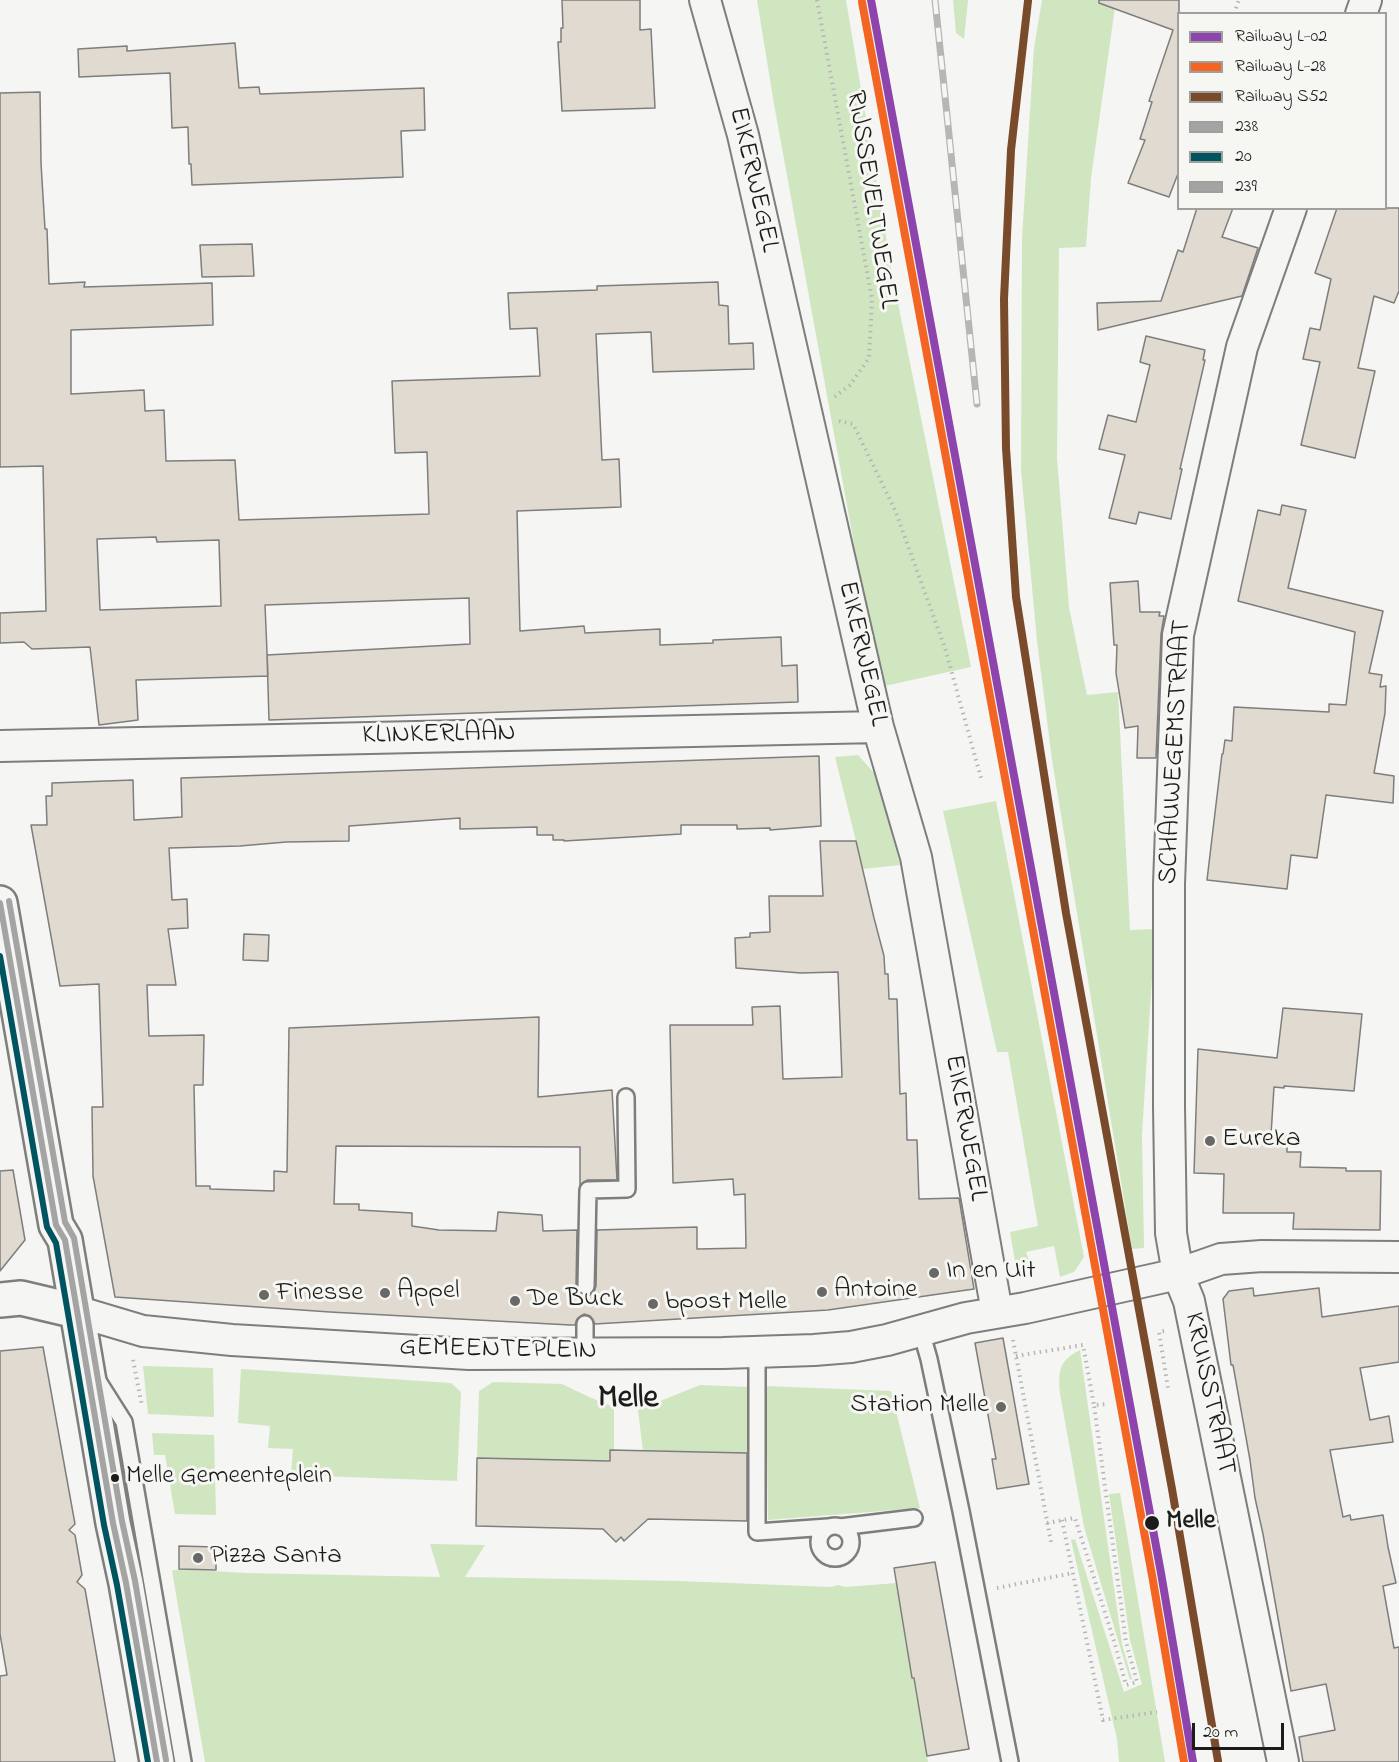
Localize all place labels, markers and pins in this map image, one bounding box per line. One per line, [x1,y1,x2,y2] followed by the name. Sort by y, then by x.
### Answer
[1222,1125,1301,1157] place label: Eureka
[1203,1134,1217,1148] marker: Eureka
[946,1257,1036,1289] place label: In en Uit
[927,1266,941,1280] marker: In en Uit
[834,1276,917,1308] place label: Antoine
[397,1277,460,1309] place label: Appel
[276,1279,363,1311] place label: Finesse
[527,1285,623,1317] place label: De Buck
[815,1285,829,1299] marker: Antoine
[378,1286,392,1300] marker: Appel
[257,1288,271,1302] marker: Finesse
[665,1288,787,1320] place label: bpost Melle
[508,1294,522,1308] marker: De Buck
[646,1297,660,1311] marker: bpost Melle
[850,1391,989,1423] place label: Station Melle
[994,1400,1008,1414] marker: Station Melle
[126,1462,332,1494] place label: Melle Gemeenteplein
[109,1472,121,1484] marker: Melle Gemeenteplein
[1166,1507,1216,1539] place label: Melle
[1143,1514,1161,1532] marker: Melle
[210,1542,342,1574] place label: Pizza Santa
[191,1551,205,1565] marker: Pizza Santa

